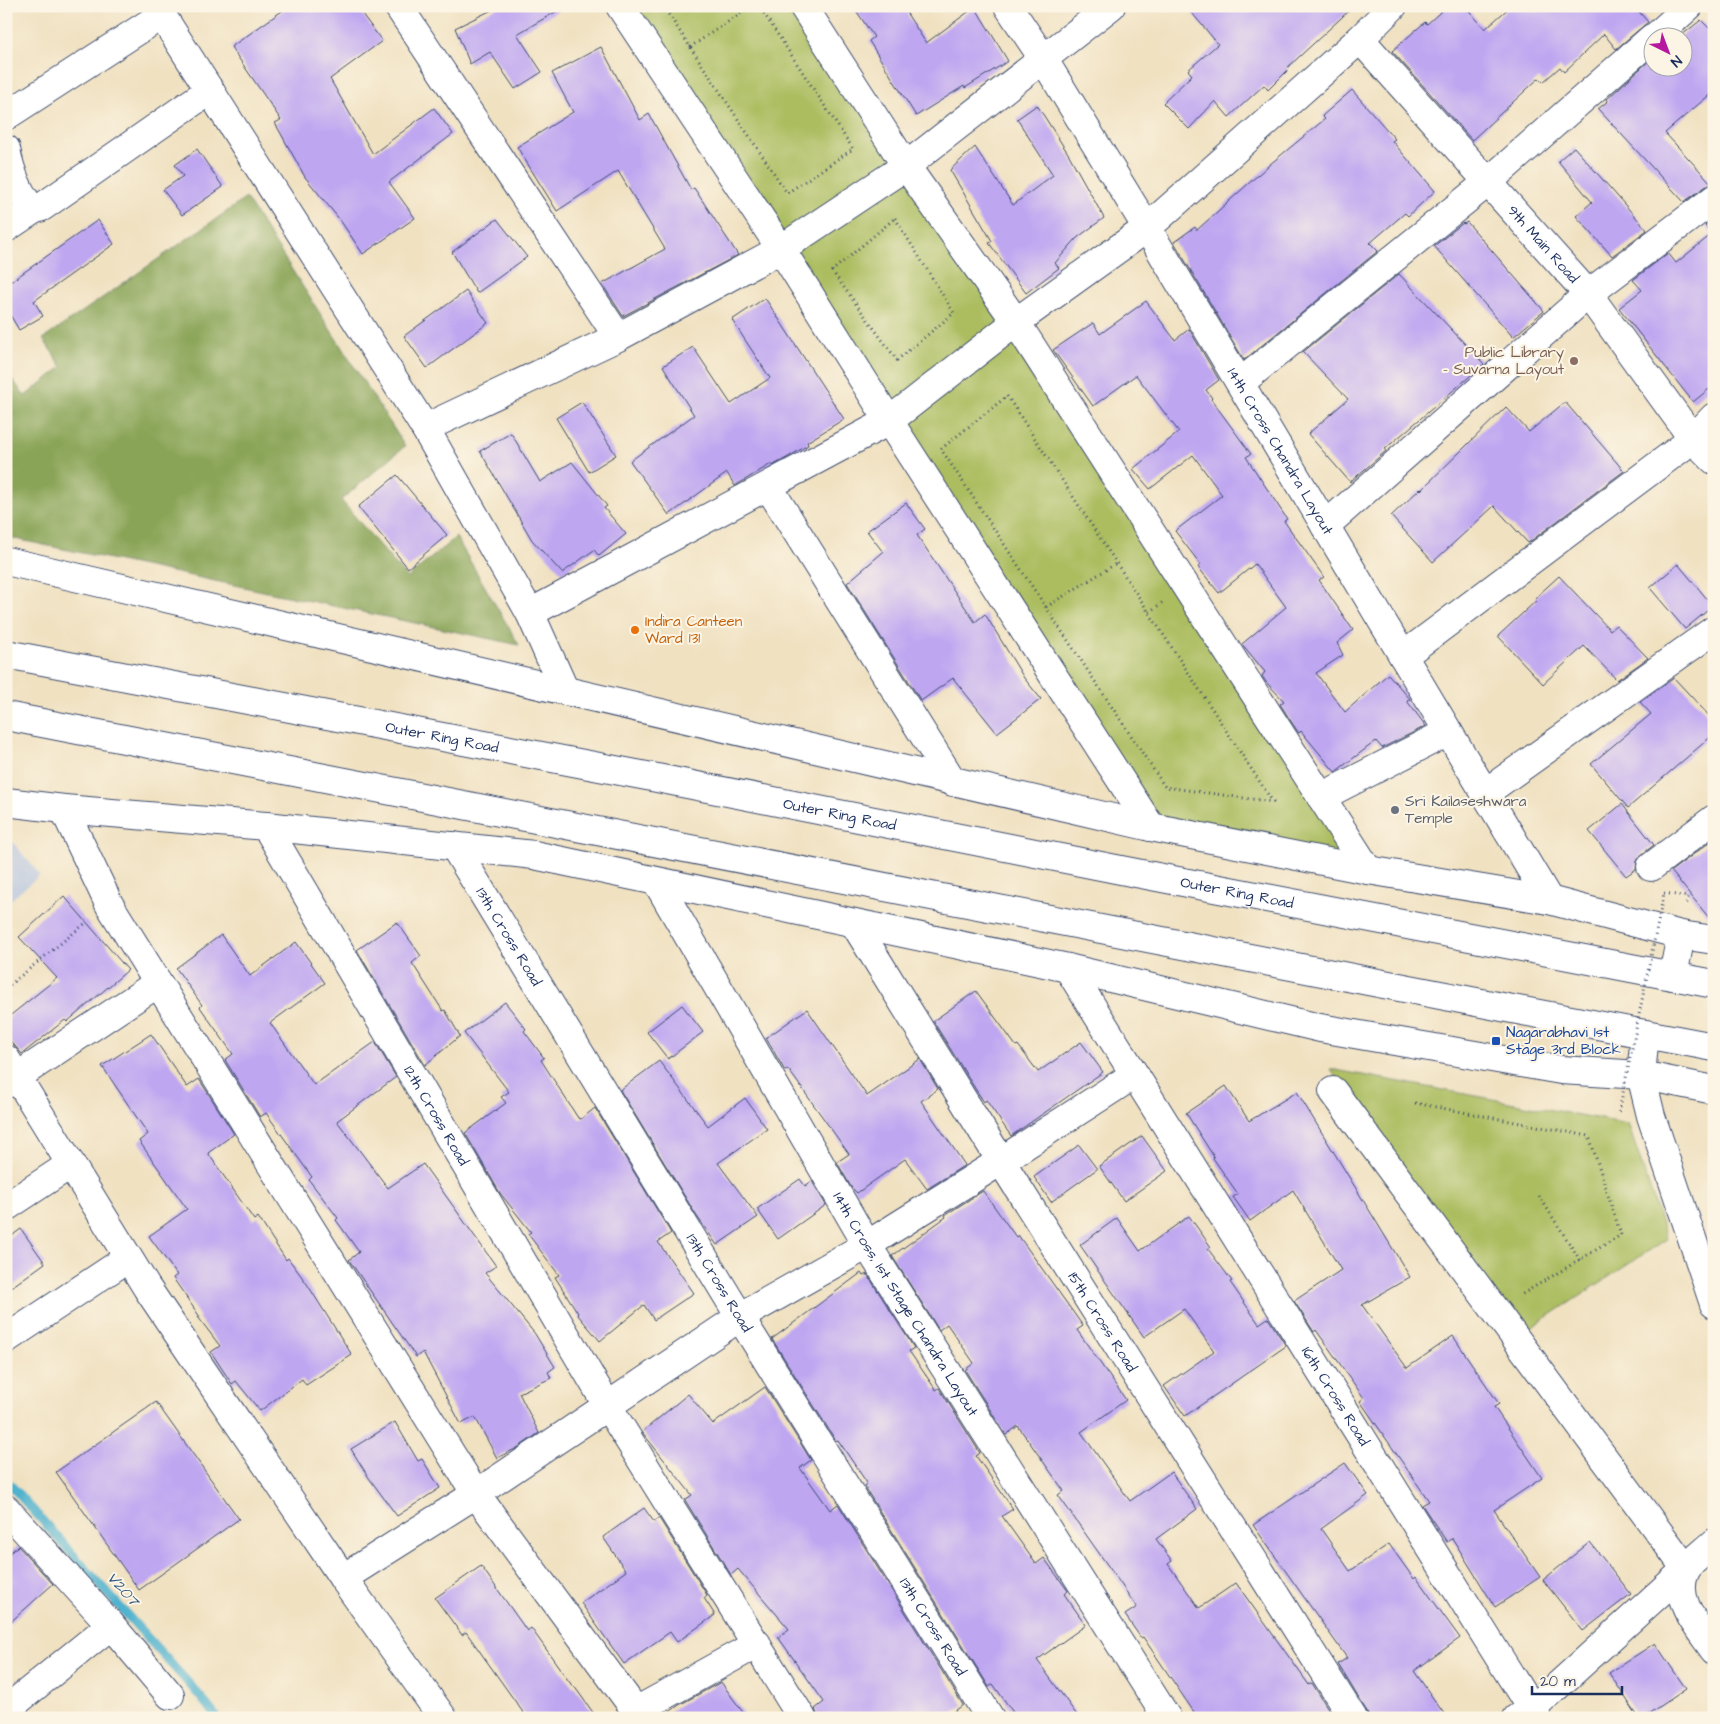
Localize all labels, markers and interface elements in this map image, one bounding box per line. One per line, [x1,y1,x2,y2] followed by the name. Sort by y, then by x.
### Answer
[1642,28,1692,78] north arrow
[1666,51,1686,71] text: N
[1503,200,1584,288] street label: 9th Main Road
[1443,342,1564,381] place label: Public Library - Suvarna Layout
[1568,355,1580,367] marker: Public Library - Suvarna Layout
[1222,364,1339,539] street label: 14th Cross Chandra Layout
[645,611,743,649] place label: Indira Canteen Ward 131
[629,624,641,636] marker: Indira Canteen Ward 131
[384,716,501,758] street label: Outer Ring Road
[1405,791,1527,829] place label: Sri Kailaseshwara Temple
[781,793,898,836] street label: Outer Ring Road
[1389,804,1401,816] marker: Sri Kailaseshwara Temple
[1179,871,1296,914] street label: Outer Ring Road
[471,883,547,990] street label: 13th Cross Road
[1506,1022,1621,1061] place label: Nagarabhavi 1st Stage 3rd Block
[1490,1035,1502,1047] marker: Nagarabhavi 1st Stage 3rd Block
[399,1062,474,1170] street label: 12th Cross Road
[828,1188,984,1420] street label: 14th Cross, 1st Stage Chandra Layout
[681,1229,758,1336] street label: 13th Cross Road
[1063,1268,1142,1376] street label: 15th Cross Road
[1297,1342,1375,1450] street label: 16th Cross Road
[102,1567,146,1613] water label: V207
[895,1574,972,1680] street label: 13th Cross Road
[1532,1664,1622,1696] scale bar
[1540,1671,1576,1692] text: 20 m

